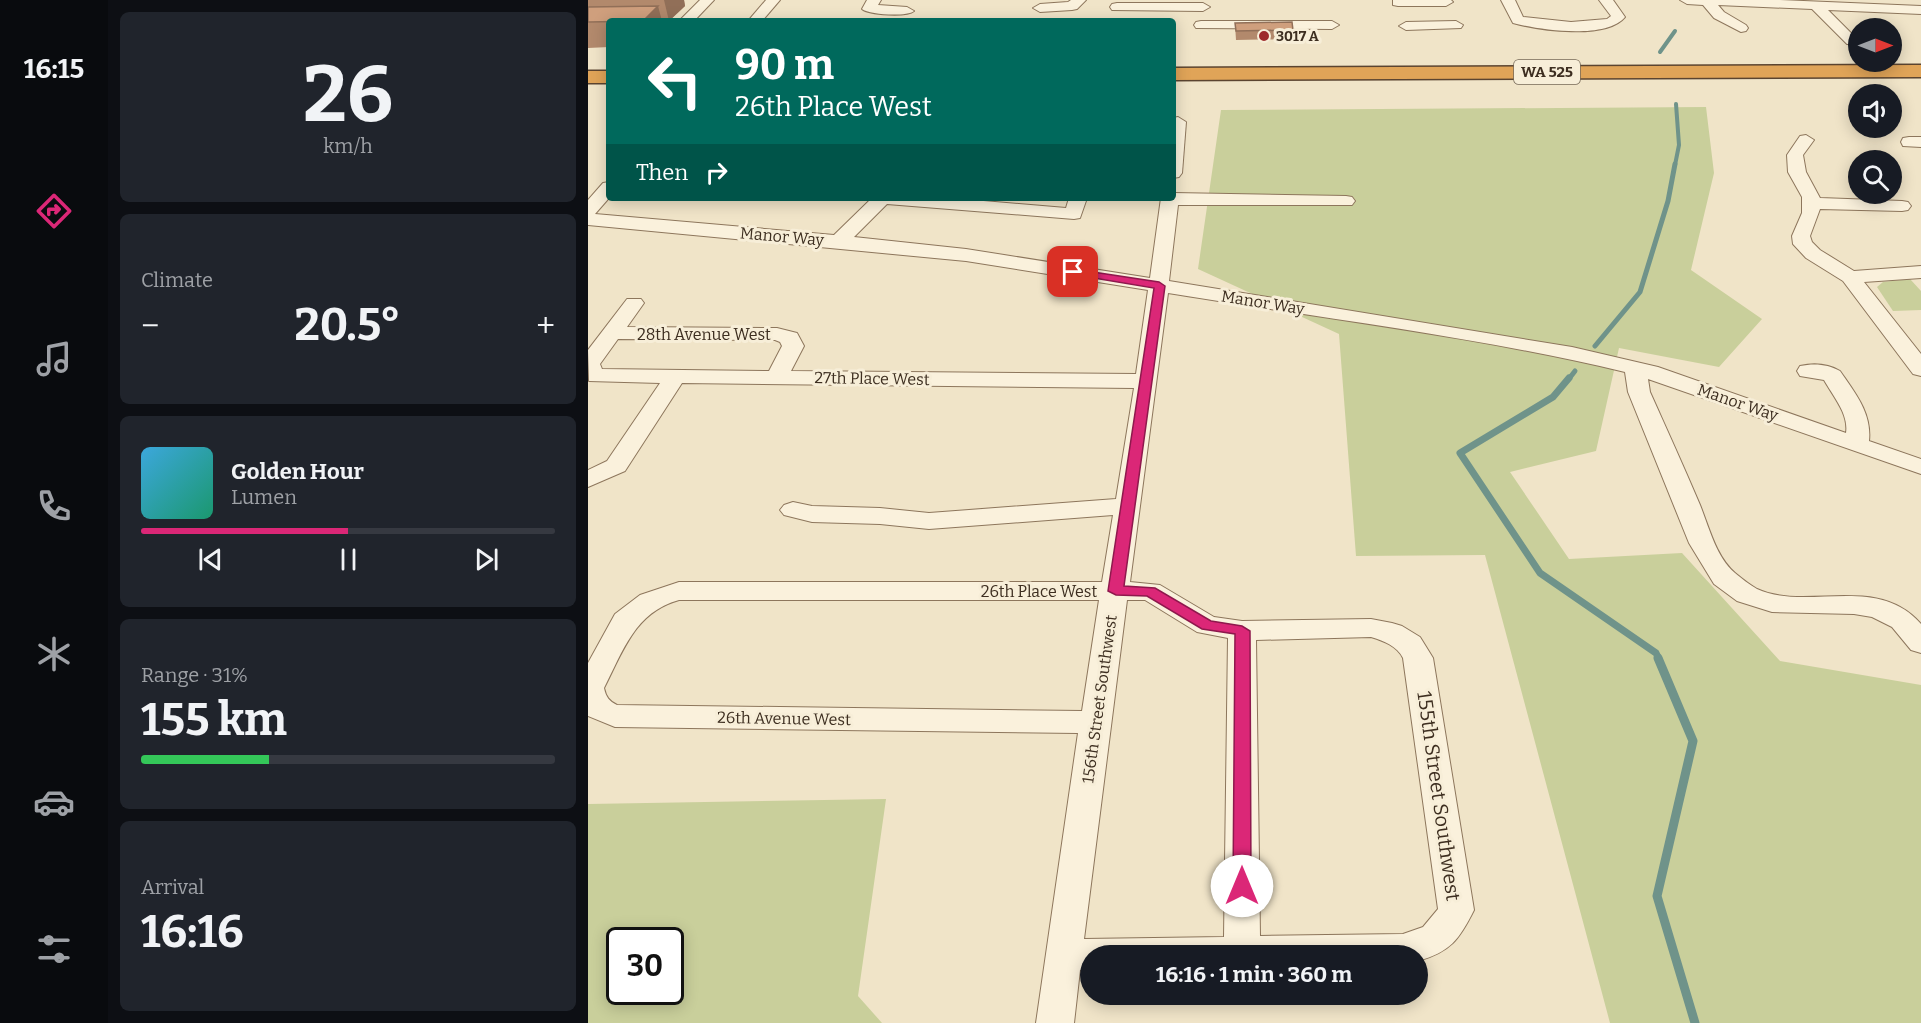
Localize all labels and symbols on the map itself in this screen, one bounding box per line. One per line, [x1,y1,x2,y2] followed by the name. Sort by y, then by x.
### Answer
[1848,18,1902,72] north arrow
[1276,28,1319,45] place label: 3017 A
[1257,29,1271,43] marker: 3017 A
[1514,60,1580,84] road number: WA 525
[739,223,825,250] street label: Manor Way
[1047,246,1098,297] pin
[1220,287,1306,319] street label: Manor Way
[637,325,771,344] street label: 28th Avenue West
[814,368,930,389] street label: 27th Place West
[1695,380,1781,425] street label: Manor Way
[981,582,1098,601] street label: 26th Place West
[1078,613,1121,785] street label: 156th Street Southwest
[1412,690,1466,902] street label: 155th Street Southwest
[717,708,851,729] street label: 26th Avenue West
[1210,854,1274,918] position arrow
[606,927,684,1005] speed limit sign: 30

